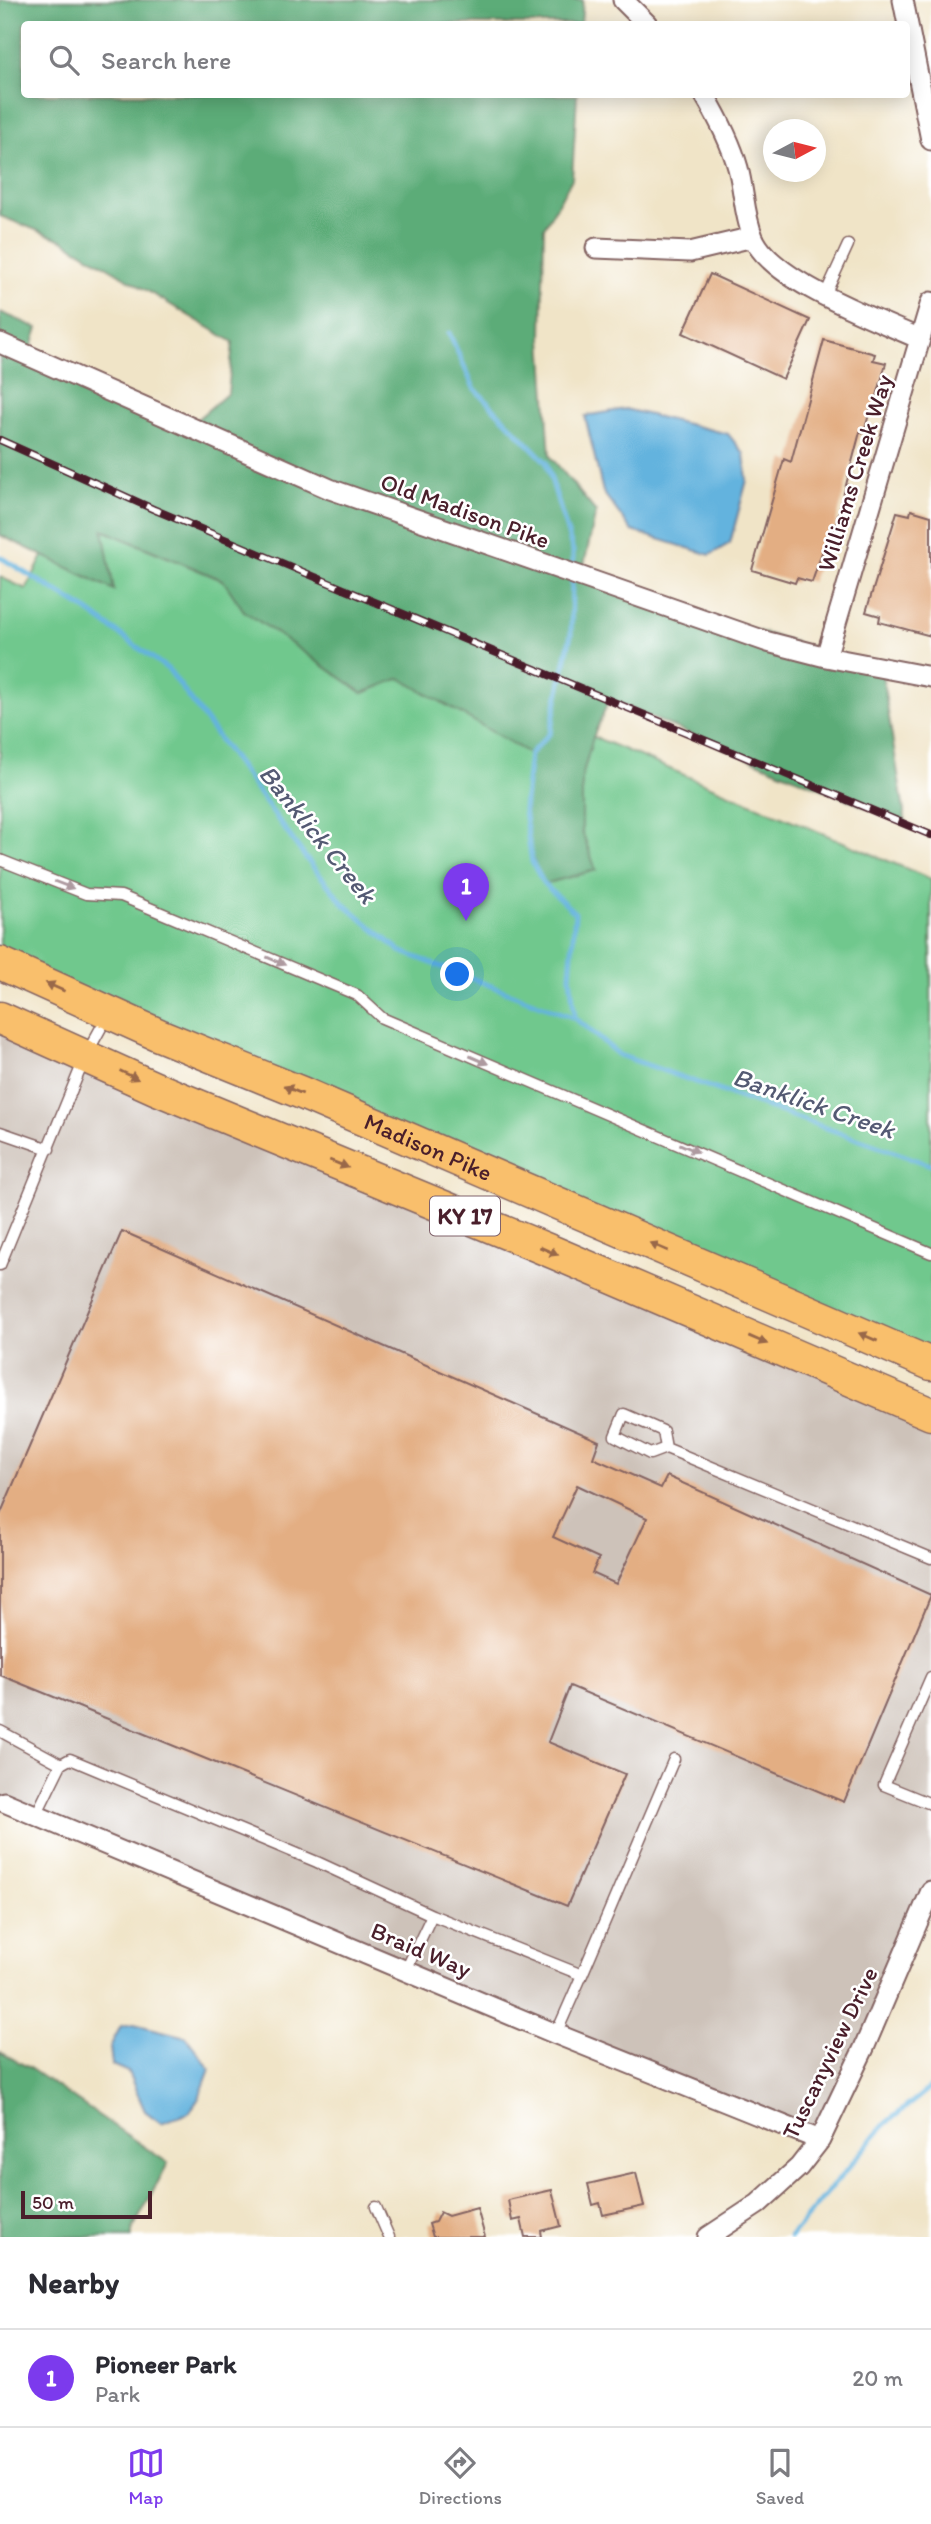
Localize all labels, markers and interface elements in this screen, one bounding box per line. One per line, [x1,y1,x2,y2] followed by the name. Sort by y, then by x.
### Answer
[21,21,910,98] search box
[45,41,83,79] icon: search
[101,44,231,76] text: Search here
[763,119,826,182] north arrow
[811,371,898,575] street label: Williams Creek Way
[377,467,554,555] street label: Old Madison Pike
[252,758,385,911] water label: Banklick Creek
[443,863,489,921] pin: 1
[53,879,74,890] one-way arrow
[266,956,287,967] one-way arrow
[440,957,474,991] your location
[45,981,65,993] one-way arrow
[469,1054,490,1065] one-way arrow
[729,1060,901,1146] water label: Banklick Creek
[119,1070,139,1081] one-way arrow
[282,1084,303,1095] one-way arrow
[360,1107,497,1187] street label: Madison Pike
[678,1143,699,1154] one-way arrow
[329,1158,350,1169] one-way arrow
[430,1196,500,1236] road number: KY 17
[649,1242,670,1253] one-way arrow
[539,1245,560,1256] one-way arrow
[858,1332,879,1343] one-way arrow
[748,1335,769,1346] one-way arrow
[367,1915,476,1984] street label: Braid Way
[775,1962,884,2144] street label: Tuscanyview Drive
[21,2188,152,2220] scale bar
[32,2191,74,2214] text: 50 m
[28,2264,119,2301] text: Nearby
[95,2348,236,2380] text: Pioneer Park
[46,2364,56,2392] text: 1
[852,2364,903,2392] text: 20 m
[95,2380,140,2408] text: Park
[127,2444,165,2509] tab: Map
[418,2444,502,2509] tab: Directions
[756,2444,804,2509] tab: Saved

